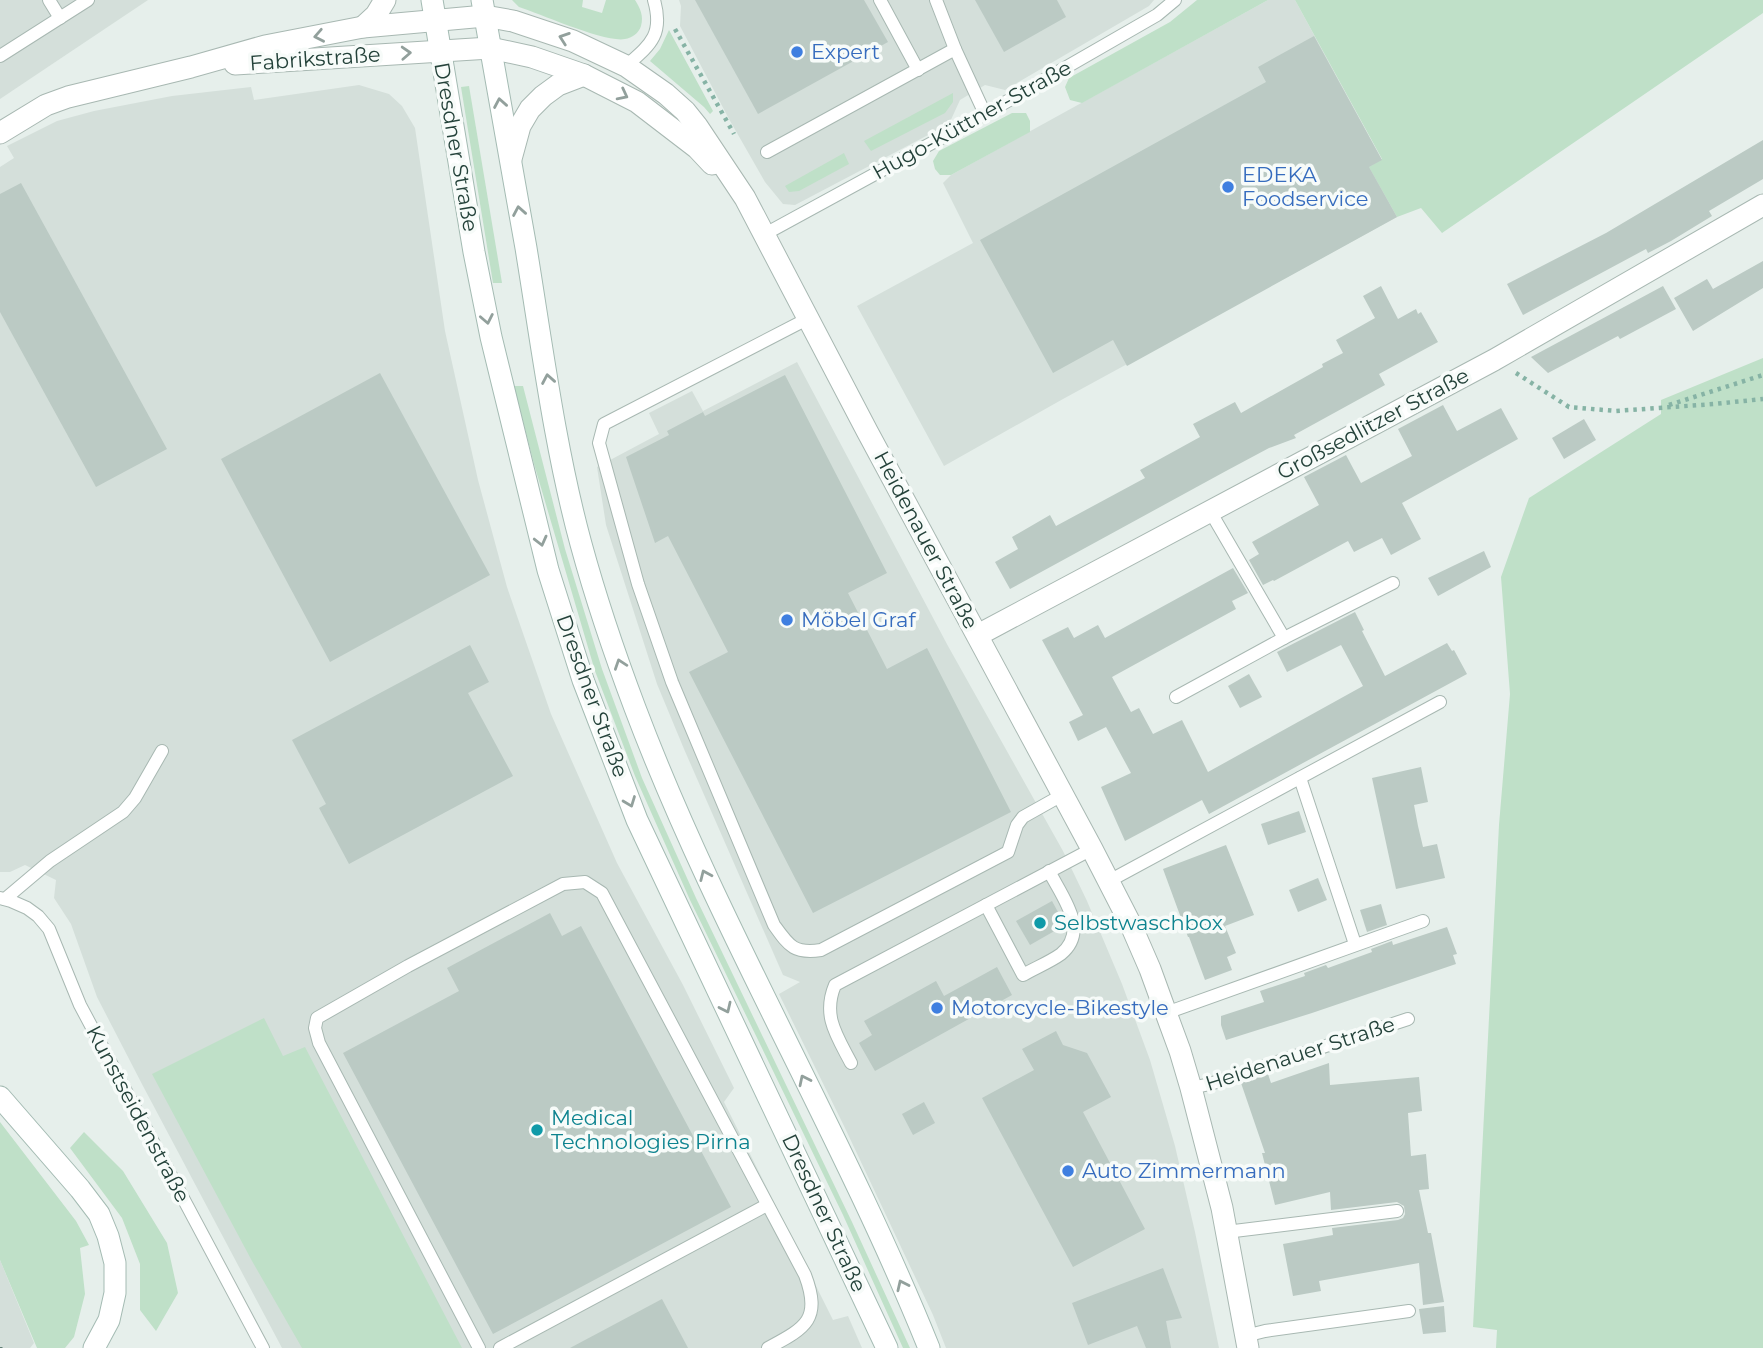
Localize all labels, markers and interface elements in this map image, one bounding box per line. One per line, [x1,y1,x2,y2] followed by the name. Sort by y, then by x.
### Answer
[313,27,325,42] one-way arrow
[559,32,571,46] one-way arrow
[811,39,880,64] place label: Expert
[249,41,381,76] street label: Fabrikstraße
[789,44,805,60] marker: Expert
[401,46,412,61] one-way arrow
[868,55,1075,185] street label: Hugo-Küttner-Straße
[429,60,484,234] street label: Dresdner Straße
[616,86,628,100] one-way arrow
[494,97,509,109] one-way arrow
[1242,162,1369,211] place label: EDEKA Foodservice
[1220,179,1236,195] marker: EDEKA Foodservice
[512,205,527,217] one-way arrow
[479,314,494,325] one-way arrow
[1273,362,1473,485] street label: Großsedlitzer Straße
[541,373,556,385] one-way arrow
[869,447,984,633] street label: Heidenauer Straße
[533,534,547,546] one-way arrow
[801,607,916,632] place label: Möbel Graf
[551,611,634,781] street label: Dresdner Straße
[779,612,795,628] marker: Möbel Graf
[614,659,628,671] one-way arrow
[621,796,635,808] one-way arrow
[699,870,713,882] one-way arrow
[1054,910,1223,935] place label: Selbstwaschbox
[1032,915,1048,931] marker: Selbstwaschbox
[951,995,1169,1020] place label: Motorcycle-Bikestyle
[929,1000,945,1016] marker: Motorcycle-Bikestyle
[718,1001,732,1013] one-way arrow
[1202,1011,1398,1096] street label: Heidenauer Straße
[81,1021,196,1207] street label: Kunstseidenstraße
[799,1075,813,1087] one-way arrow
[551,1105,751,1154] place label: Medical Technologies Pirna
[529,1122,545,1138] marker: Medical Technologies Pirna
[777,1130,872,1296] street label: Dresdner Straße
[1082,1158,1286,1183] place label: Auto Zimmermann
[1060,1163,1076,1179] marker: Auto Zimmermann
[896,1280,910,1292] one-way arrow

